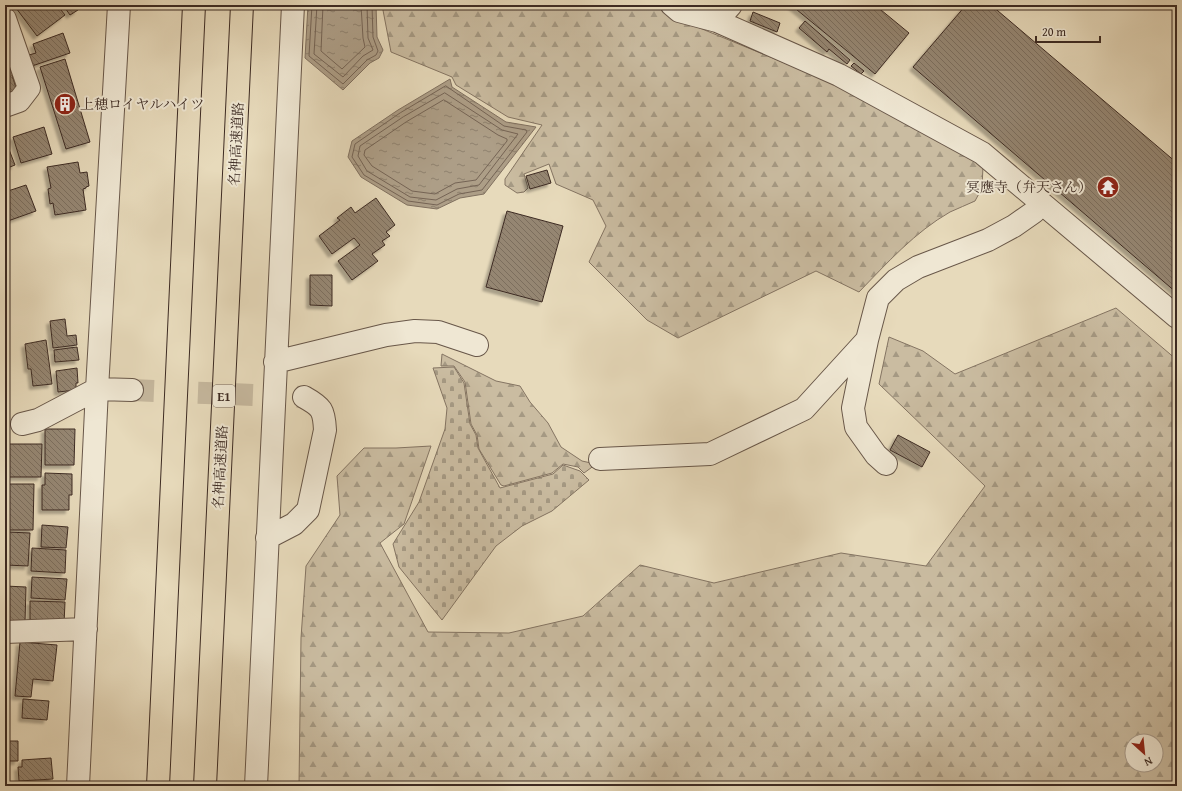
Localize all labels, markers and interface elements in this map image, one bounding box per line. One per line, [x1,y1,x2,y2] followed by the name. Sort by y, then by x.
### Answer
[1036,18,1100,44] scale bar
[1042,23,1066,40] text: 20 m
[52,91,78,117] building icon: 上穂ロイヤルハイツ
[80,94,204,114] place label: 上穂ロイヤルハイツ
[224,102,248,186] street label: 名神高速道路
[1095,174,1121,200] temple icon: 冥應寺（弁天さん）
[966,177,1092,197] place label: 冥應寺（弁天さん）
[213,385,235,407] road number: E1
[208,425,232,509] street label: 名神高速道路
[1124,733,1164,773] north arrow
[1141,753,1155,771] text: N

